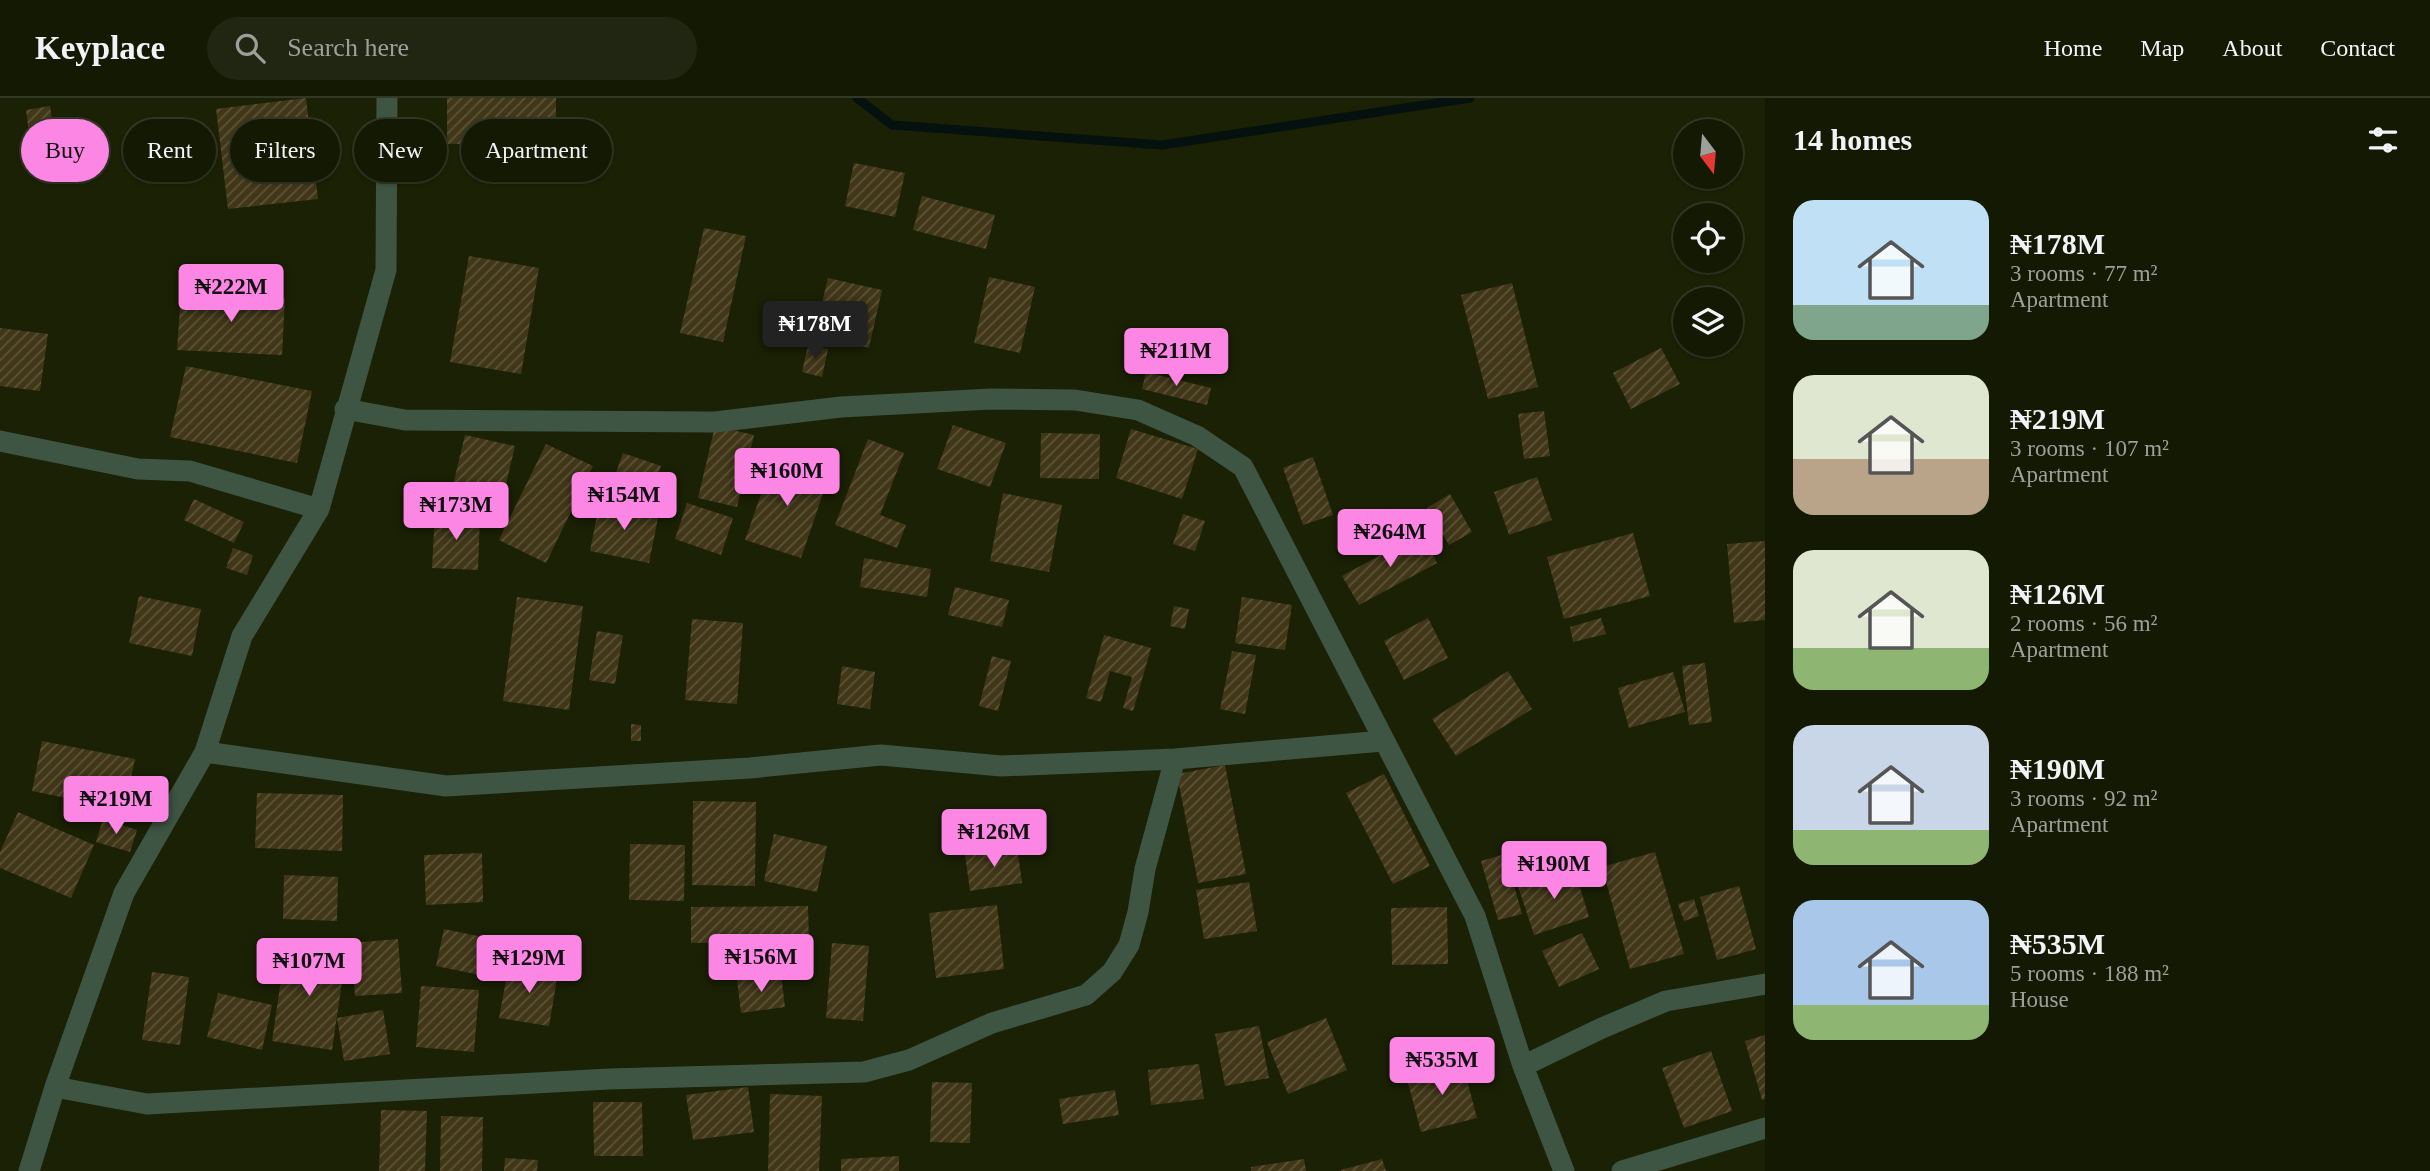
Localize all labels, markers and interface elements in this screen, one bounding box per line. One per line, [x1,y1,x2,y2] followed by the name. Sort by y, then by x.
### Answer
[207,17,697,80] search box
[231,29,269,67] icon: search
[35,30,165,66] text: Keyplace
[287,33,409,62] text: Search here
[2044,35,2102,61] text: Home
[2140,35,2184,61] text: Map
[2222,35,2282,61] text: About
[2320,35,2395,61] text: Contact
[21,119,109,182] chip: Buy
[123,119,216,182] chip: Rent
[230,119,340,182] chip: Filters
[354,119,447,182] chip: New
[461,119,612,182] chip: Apartment
[1673,119,1743,189] north arrow
[1673,119,1743,357] map controls
[2364,121,2402,159] icon: filters
[1793,123,1912,156] text: 14 homes
[1673,203,1743,273] button: locate
[2010,227,2105,260] text: ₦178M
[1849,228,1933,312] icon: home
[2010,261,2157,286] text: 3 rooms · 77 m²
[182,264,280,324] pin: ₦222M
[195,274,267,299] text: ₦222M
[1673,287,1743,357] button: layers
[2010,287,2108,312] text: Apartment
[766,302,864,361] pin: ₦178M
[779,311,851,336] text: ₦178M
[1127,328,1225,388] pin: ₦211M
[1140,338,1212,363] text: ₦211M
[2010,402,2105,435] text: ₦219M
[1849,403,1933,487] icon: home
[2010,436,2169,461] text: 3 rooms · 107 m²
[738,448,836,508] pin: ₦160M
[751,458,823,483] text: ₦160M
[2010,462,2108,487] text: Apartment
[575,472,673,532] pin: ₦154M
[407,482,505,542] pin: ₦173M
[588,482,660,507] text: ₦154M
[420,492,492,517] text: ₦173M
[1341,510,1439,569] pin: ₦264M
[1354,519,1426,544] text: ₦264M
[2010,577,2105,610] text: ₦126M
[1849,578,1933,662] icon: home
[2010,611,2157,636] text: 2 rooms · 56 m²
[2010,637,2108,662] text: Apartment
[2010,752,2105,785] text: ₦190M
[1849,753,1933,837] icon: home
[67,776,165,836] pin: ₦219M
[80,786,152,811] text: ₦219M
[2010,786,2157,811] text: 3 rooms · 92 m²
[945,810,1043,869] pin: ₦126M
[2010,812,2108,837] text: Apartment
[958,819,1030,844] text: ₦126M
[1505,842,1603,901] pin: ₦190M
[1518,851,1590,876] text: ₦190M
[2010,927,2105,960] text: ₦535M
[1849,928,1933,1012] icon: home
[712,934,810,994] pin: ₦156M
[480,936,578,995] pin: ₦129M
[260,939,358,998] pin: ₦107M
[725,944,797,969] text: ₦156M
[493,945,565,970] text: ₦129M
[273,948,345,973] text: ₦107M
[2010,961,2169,986] text: 5 rooms · 188 m²
[2010,987,2069,1012] text: House
[1393,1038,1491,1097] pin: ₦535M
[1406,1047,1478,1072] text: ₦535M

